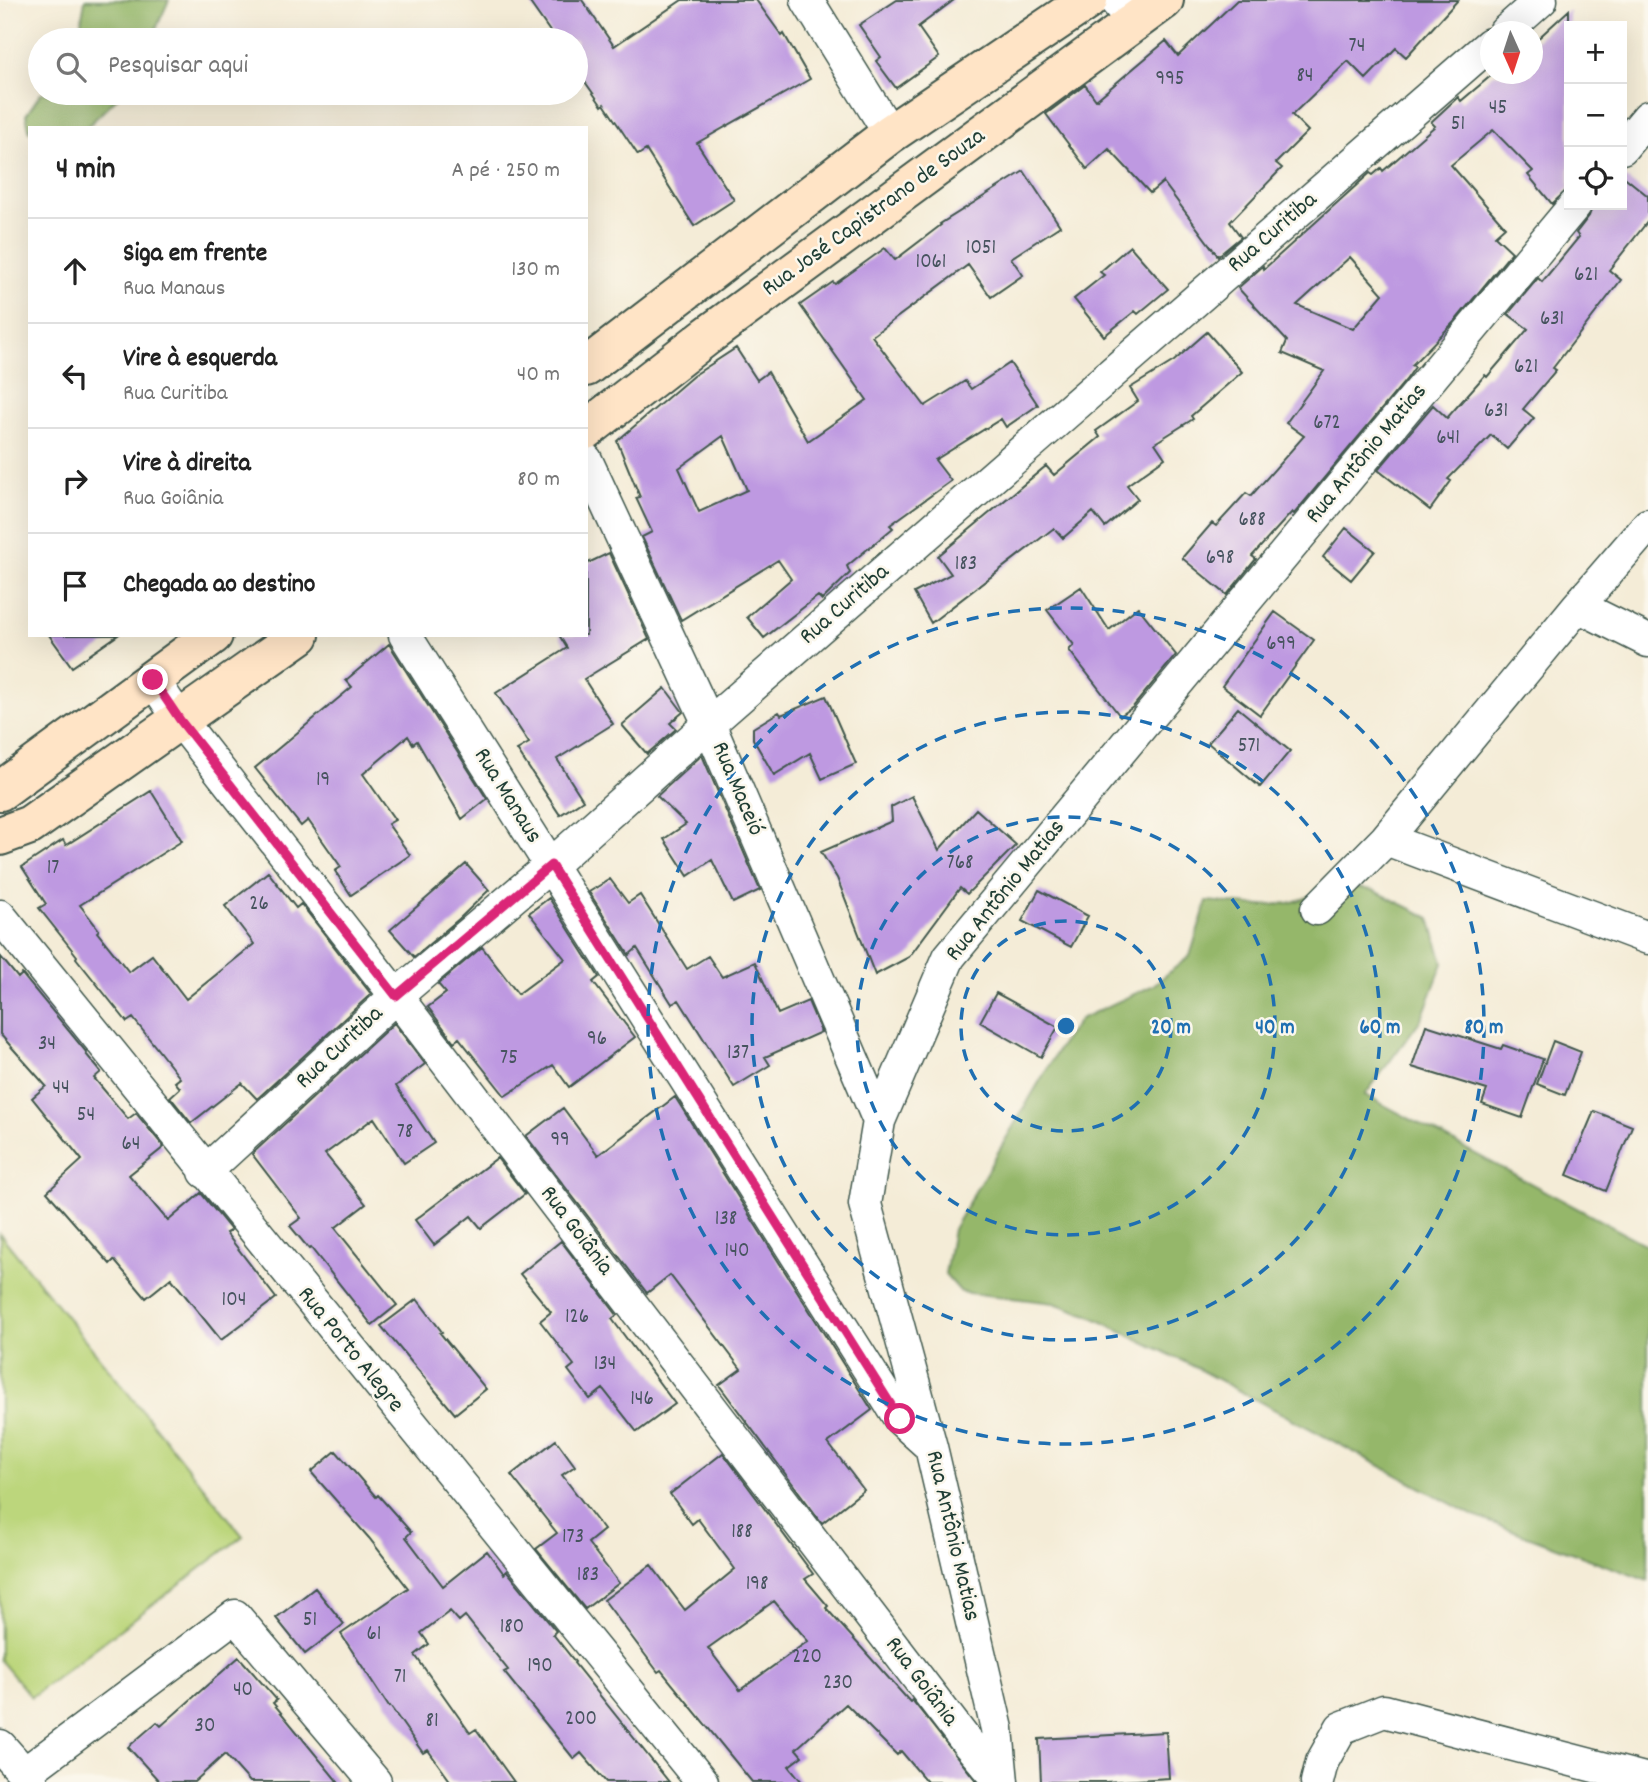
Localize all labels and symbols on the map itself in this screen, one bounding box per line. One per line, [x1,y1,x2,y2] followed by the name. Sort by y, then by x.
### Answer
[1480,21,1543,84] north arrow
[1349,32,1365,62] house number: 74
[1296,62,1314,92] house number: 84
[1156,65,1184,95] house number: 995
[1489,94,1507,124] house number: 45
[1451,110,1465,140] house number: 51
[755,120,993,306] street label: Rua José Capistrano de Souza
[1221,184,1326,282] street label: Rua Curitiba
[966,234,996,264] house number: 1051
[916,248,946,278] house number: 1061
[1574,261,1598,291] house number: 621
[1540,305,1564,335] house number: 631
[1514,353,1538,383] house number: 621
[1298,376,1436,532] street label: Rua Antônio Matias
[1484,397,1508,427] house number: 631
[1313,409,1341,439] house number: 672
[1436,424,1460,454] house number: 641
[1238,506,1266,536] house number: 688
[1206,544,1234,574] house number: 698
[955,550,977,580] house number: 183
[793,556,898,654] street label: Rua Curitiba
[1266,630,1296,660] house number: 699
[137,664,168,695] route end
[1238,732,1260,762] house number: 571
[702,737,772,841] street label: Rua Maceió
[464,742,550,850] street label: Rua Manaus
[316,766,330,796] house number: 19
[938,813,1074,969] street label: Rua Antônio Matias
[947,849,973,879] house number: 768
[47,854,59,884] house number: 17
[249,890,269,920] house number: 26
[288,998,392,1098] street label: Rua Curitiba
[1054,1014,1078,1038] centre of rings
[1151,1014,1191,1044] text: 20 m
[1255,1014,1295,1044] text: 40 m
[1360,1014,1400,1044] text: 60 m
[1464,1014,1504,1044] text: 80 m
[587,1025,607,1055] house number: 96
[38,1030,56,1060] house number: 34
[727,1039,749,1069] house number: 137
[500,1044,518,1074] house number: 75
[52,1074,70,1104] house number: 44
[77,1101,95,1131] house number: 54
[397,1118,413,1148] house number: 78
[550,1126,570,1156] house number: 99
[121,1130,141,1160] house number: 64
[531,1179,622,1284] street label: Rua Goiânia
[715,1205,737,1235] house number: 138
[725,1237,749,1267] house number: 140
[288,1280,412,1420] street label: Rua Porto Alegre
[222,1286,246,1316] house number: 104
[565,1303,589,1333] house number: 126
[594,1350,616,1380] house number: 134
[630,1385,654,1415] house number: 146
[884,1403,915,1434] route start
[916,1447,988,1625] street label: Rua Antônio Matias
[731,1518,753,1548] house number: 188
[562,1523,584,1553] house number: 173
[577,1561,599,1591] house number: 183
[746,1570,768,1600] house number: 198
[303,1606,317,1636] house number: 51
[500,1613,524,1643] house number: 180
[367,1620,381,1650] house number: 61
[876,1630,967,1735] street label: Rua Goiânia
[792,1643,822,1673] house number: 220
[527,1652,553,1682] house number: 190
[394,1663,406,1693] house number: 71
[823,1669,853,1699] house number: 230
[233,1676,253,1706] house number: 40
[565,1705,597,1735] house number: 200
[425,1707,439,1737] house number: 81
[195,1712,215,1742] house number: 30

